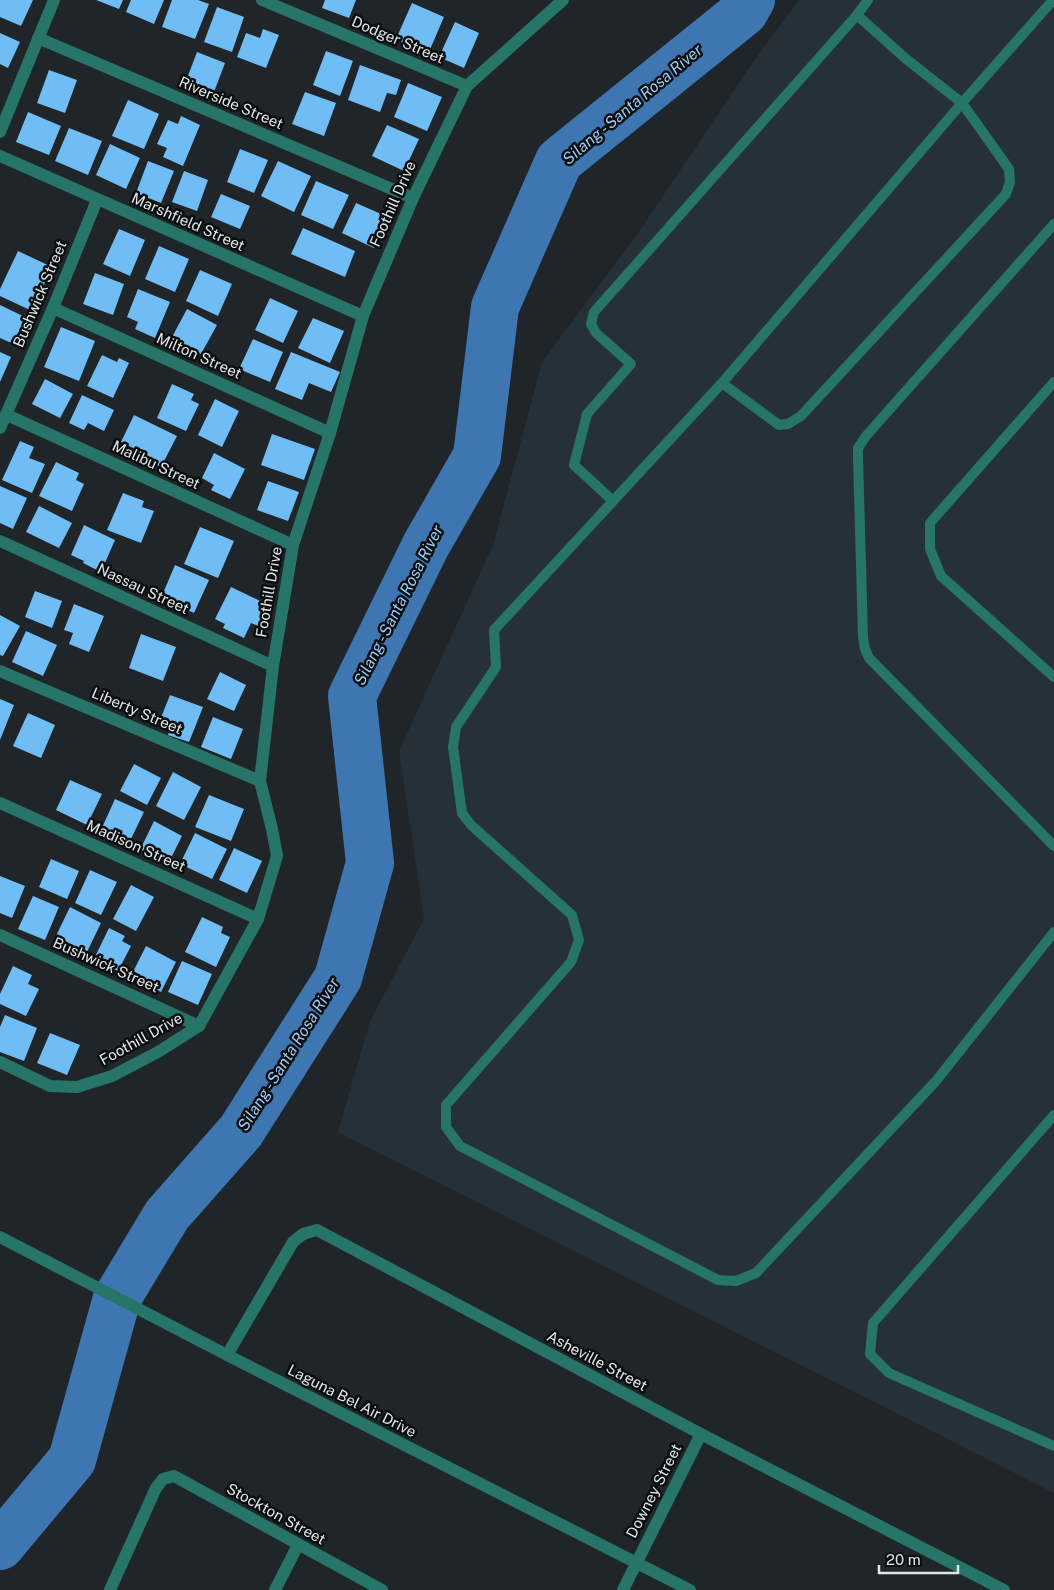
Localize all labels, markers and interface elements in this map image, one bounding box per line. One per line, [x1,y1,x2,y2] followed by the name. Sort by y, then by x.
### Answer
[349,12,447,67] street label: Dodger Street
[558,40,707,168] water label: Silang - Santa Rosa River
[177,73,286,132] street label: Riverside Street
[366,158,419,249] street label: Foothill Drive
[129,189,248,254] street label: Marshfield Street
[9,238,70,350] street label: Bushwick Street
[154,329,245,382] street label: Milton Street
[110,437,203,492] street label: Malibu Street
[350,521,447,688] water label: Silang - Santa Rosa River
[252,545,285,639] street label: Foothill Drive
[95,560,192,617] street label: Nassau Street
[89,684,185,737] street label: Liberty Street
[84,816,188,875] street label: Madison Street
[51,934,162,996] street label: Bushwick Street
[234,973,344,1134] water label: Silang - Santa Rosa River
[96,1009,185,1068] street label: Foothill Drive
[544,1327,650,1394] street label: Asheville Street
[285,1361,419,1440] street label: Laguna Bel Air Drive
[623,1441,685,1541] street label: Downey Street
[224,1479,329,1548] street label: Stockton Street
[879,1542,958,1574] scale bar
[886,1551,921,1568] text: 20 m

